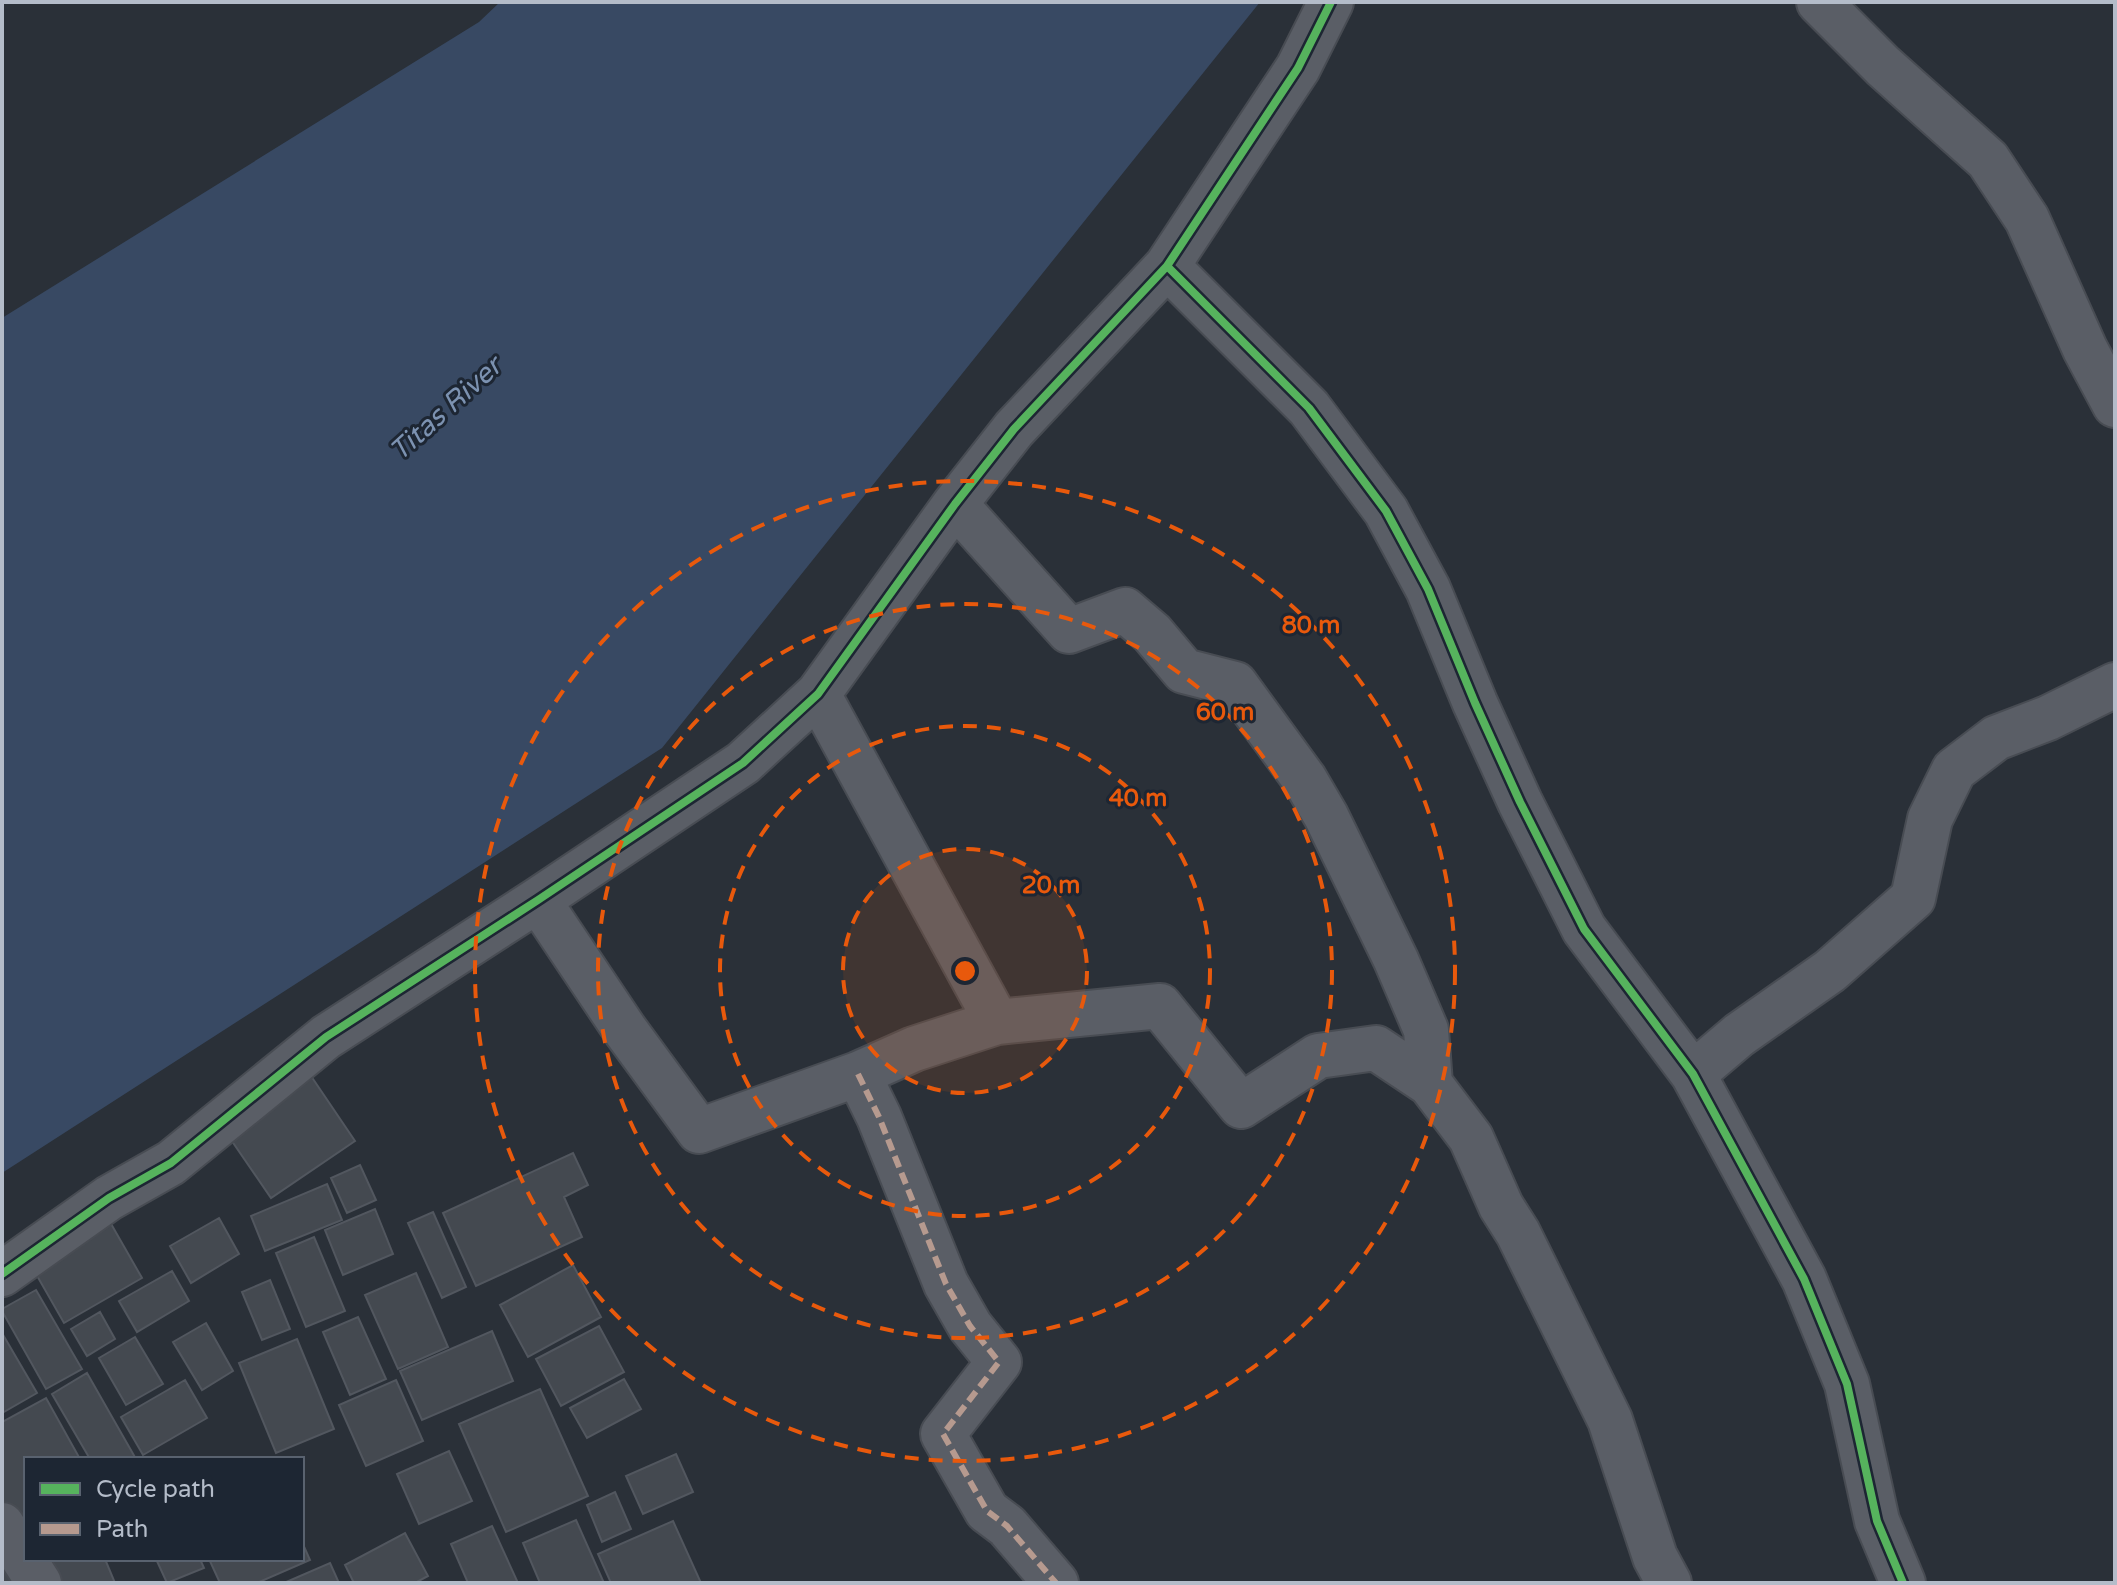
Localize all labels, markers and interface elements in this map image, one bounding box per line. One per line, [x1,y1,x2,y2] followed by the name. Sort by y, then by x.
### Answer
[383,347,511,468] water label: Titas River
[1282,611,1340,640] text: 80 m
[1196,698,1254,727] text: 60 m
[1109,784,1167,813] text: 40 m
[1022,871,1080,900] text: 20 m
[951,957,979,985] centre of rings
[24,1457,304,1561] legend
[96,1475,215,1504] text: Cycle path
[96,1515,149,1544] text: Path

